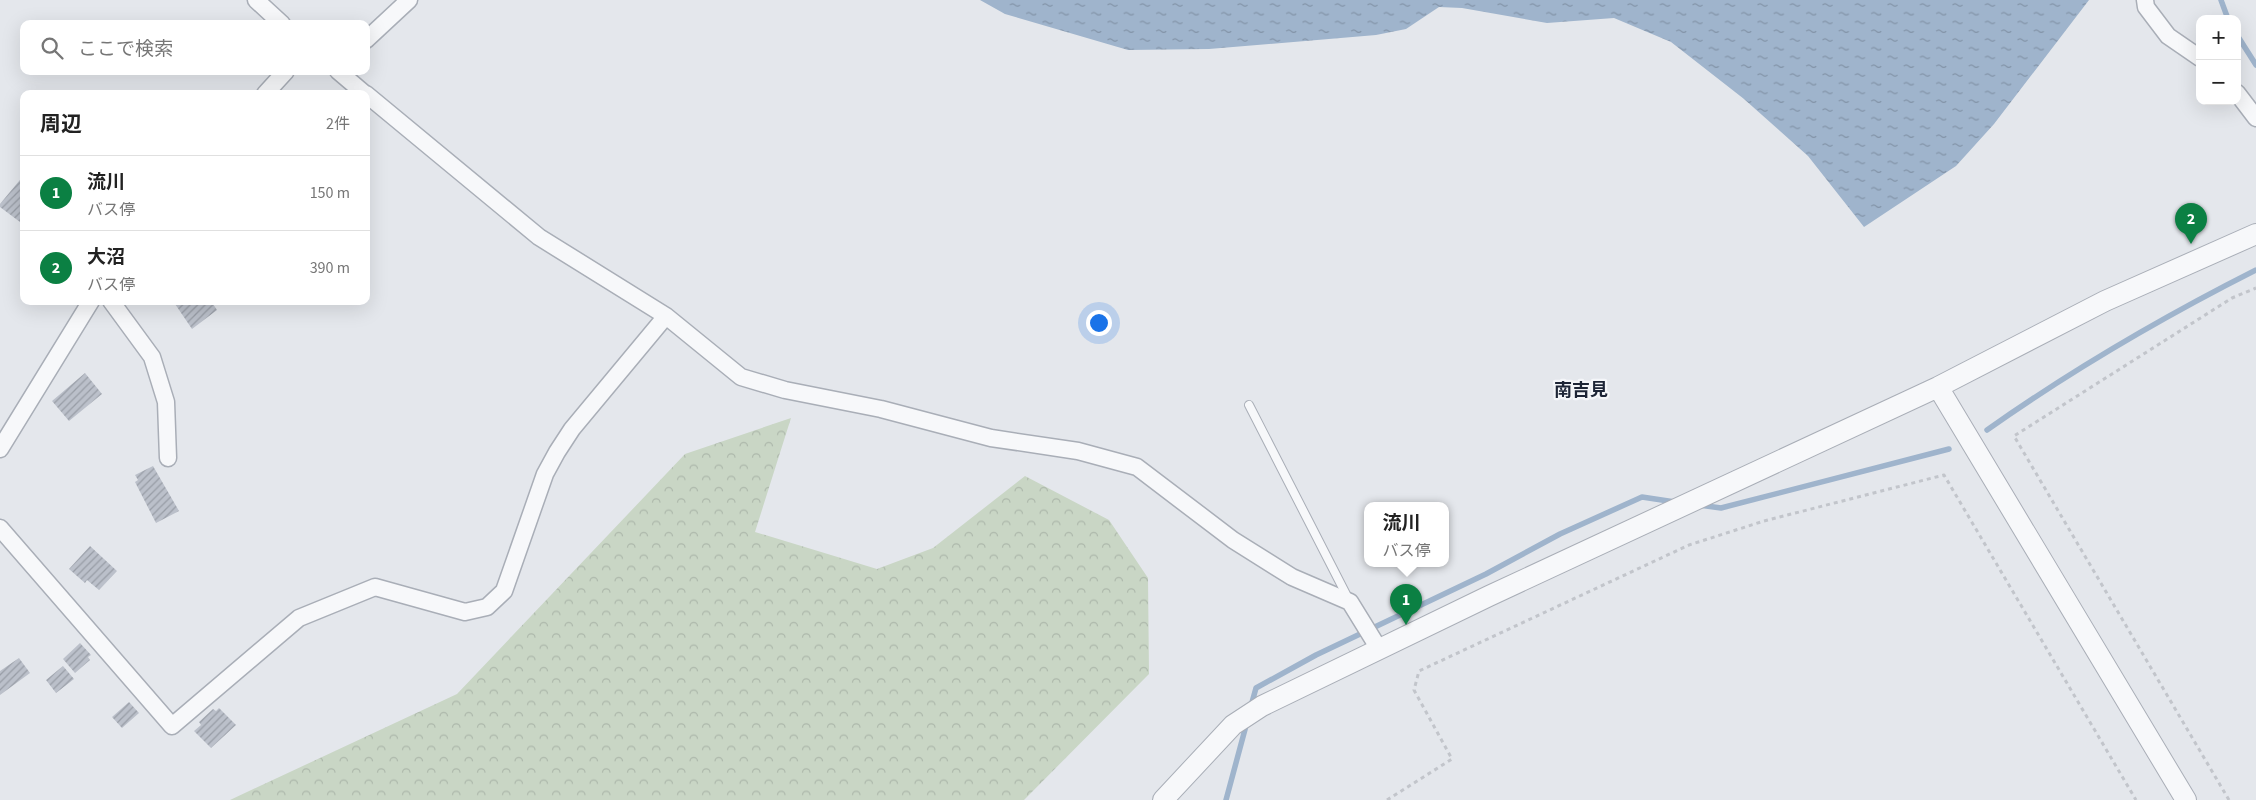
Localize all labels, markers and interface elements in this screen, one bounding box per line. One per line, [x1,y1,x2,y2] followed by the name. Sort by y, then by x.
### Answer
[2196,15,2241,105] map controls
[2196,15,2241,60] button: +
[20,20,370,75] search box
[38,34,66,62] icon: search
[78,36,173,63] text: ここで検索
[2196,60,2241,105] button: −
[40,109,82,139] text: 周辺
[326,113,350,135] text: 2件
[87,169,125,196] text: 流川
[52,182,60,204] text: 1
[310,182,350,204] text: 150 m
[87,199,135,221] text: バス停
[2175,203,2207,244] pin: 2
[87,244,125,271] text: 大沼
[52,257,60,279] text: 2
[310,257,350,279] text: 390 m
[87,274,135,296] text: バス停
[1086,310,1112,336] your location
[1554,378,1608,403] district label: 南吉見
[1364,502,1449,567] popup
[1382,510,1421,537] text: 流川
[1382,540,1431,562] text: バス停
[1390,584,1422,625] pin: 1

